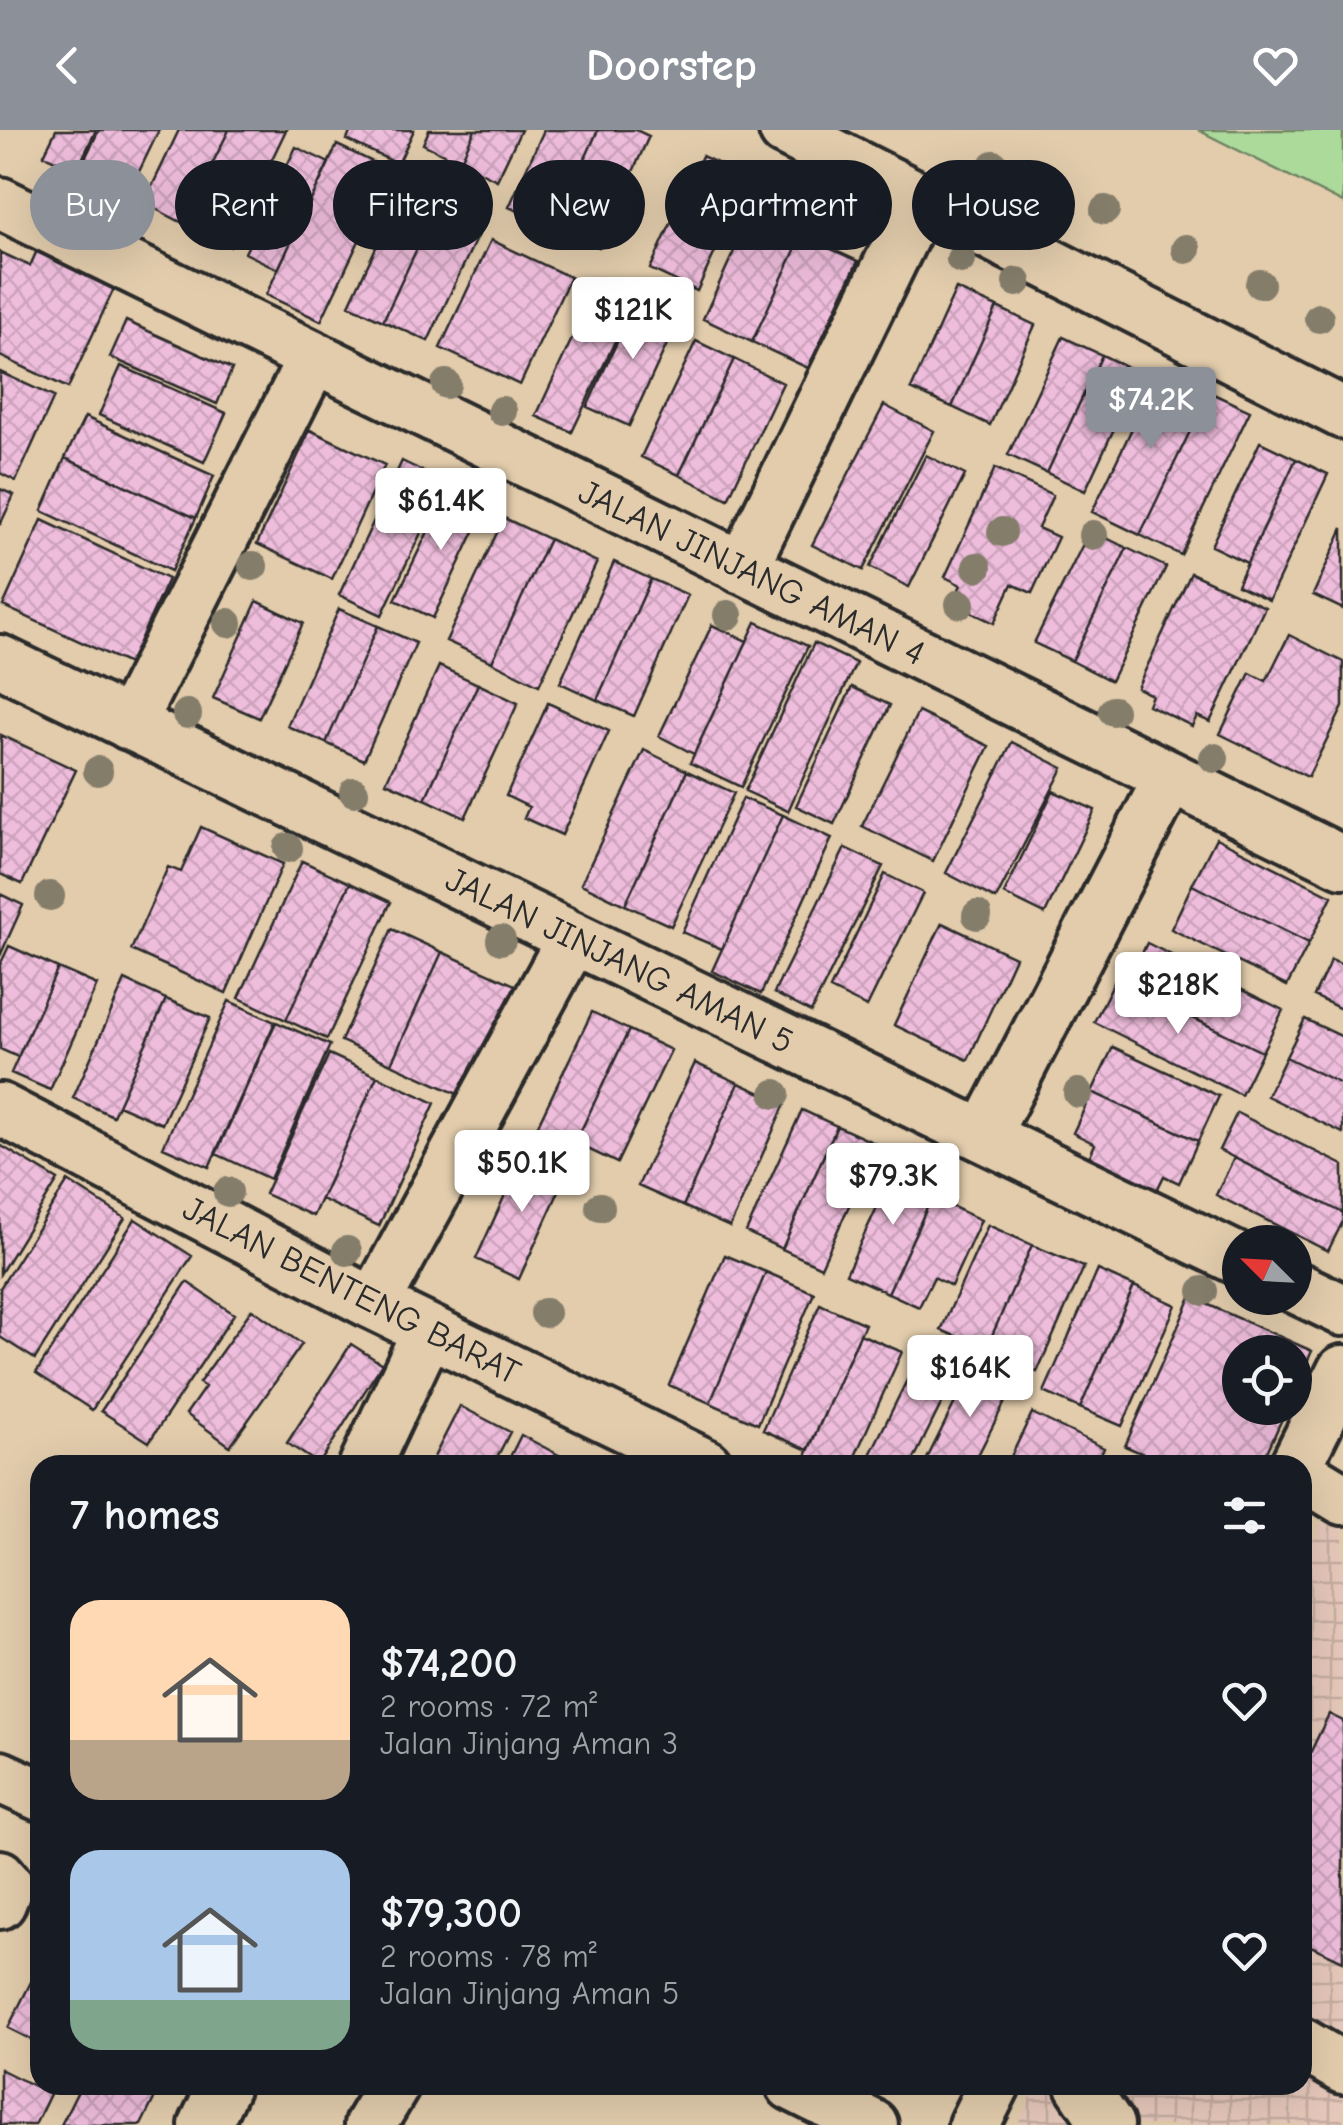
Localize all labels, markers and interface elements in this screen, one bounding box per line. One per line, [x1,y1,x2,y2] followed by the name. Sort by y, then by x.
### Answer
[40,38,95,93] icon: back
[1248,38,1303,93] icon: heart
[586,39,757,91] text: Doorstep
[30,160,155,250] chip: Buy
[175,160,313,250] chip: Rent
[333,160,493,250] chip: Filters
[513,160,645,250] chip: New
[665,160,892,250] chip: Apartment
[912,160,1075,250] chip: House
[563,277,703,362] pin: $121K
[594,291,672,328] text: $121K
[1070,367,1232,452] pin: $74.2K
[1108,381,1194,418] text: $74.2K
[360,468,522,553] pin: $61.4K
[572,471,931,674] street label: JALAN JINJANG AMAN 4
[397,482,485,519] text: $61.4K
[439,858,800,1062] street label: JALAN JINJANG AMAN 5
[1108,952,1248,1037] pin: $218K
[1137,966,1219,1003] text: $218K
[441,1130,603,1215] pin: $50.1K
[812,1143,974,1228] pin: $79.3K
[477,1144,567,1181] text: $50.1K
[848,1157,938,1194] text: $79.3K
[176,1188,527,1393] street label: JALAN BENTENG BARAT
[1222,1225,1312,1315] north arrow
[1222,1225,1312,1425] map controls
[900,1335,1040,1420] pin: $164K
[1222,1335,1312,1425] button: locate
[929,1349,1011,1386] text: $164K
[1217,1488,1272,1543] icon: filters
[70,1491,220,1540] text: 7 homes
[380,1639,518,1688] text: $74,200
[150,1640,270,1760] icon: home
[1217,1673,1272,1728] icon: heart
[380,1688,597,1725] text: 2 rooms · 72 m²
[380,1725,678,1762] text: Jalan Jinjang Aman 3
[380,1889,522,1938] text: $79,300
[150,1890,270,2010] icon: home
[1217,1923,1272,1978] icon: heart
[380,1938,597,1975] text: 2 rooms · 78 m²
[380,1975,679,2012] text: Jalan Jinjang Aman 5

